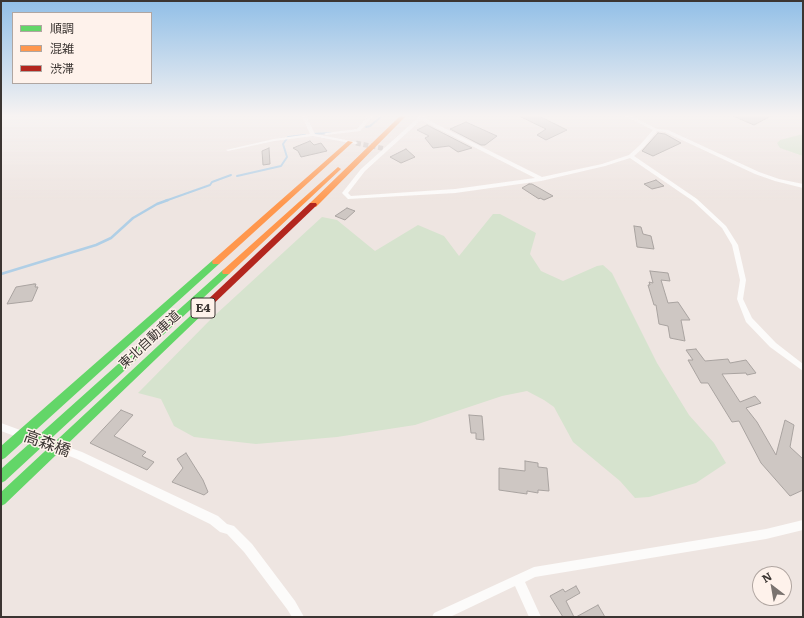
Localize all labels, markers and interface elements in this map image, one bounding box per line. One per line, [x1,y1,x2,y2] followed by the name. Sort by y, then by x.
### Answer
[12,12,152,84] legend
[50,19,74,37] text: 順調
[50,39,74,57] text: 混雑
[50,59,74,77] text: 渋滞
[191,298,215,318] road number: E4
[116,308,184,372] street label: 東北自動車道
[21,427,73,461] street label: 高森橋
[752,566,792,606] north arrow
[758,567,774,586] text: N

